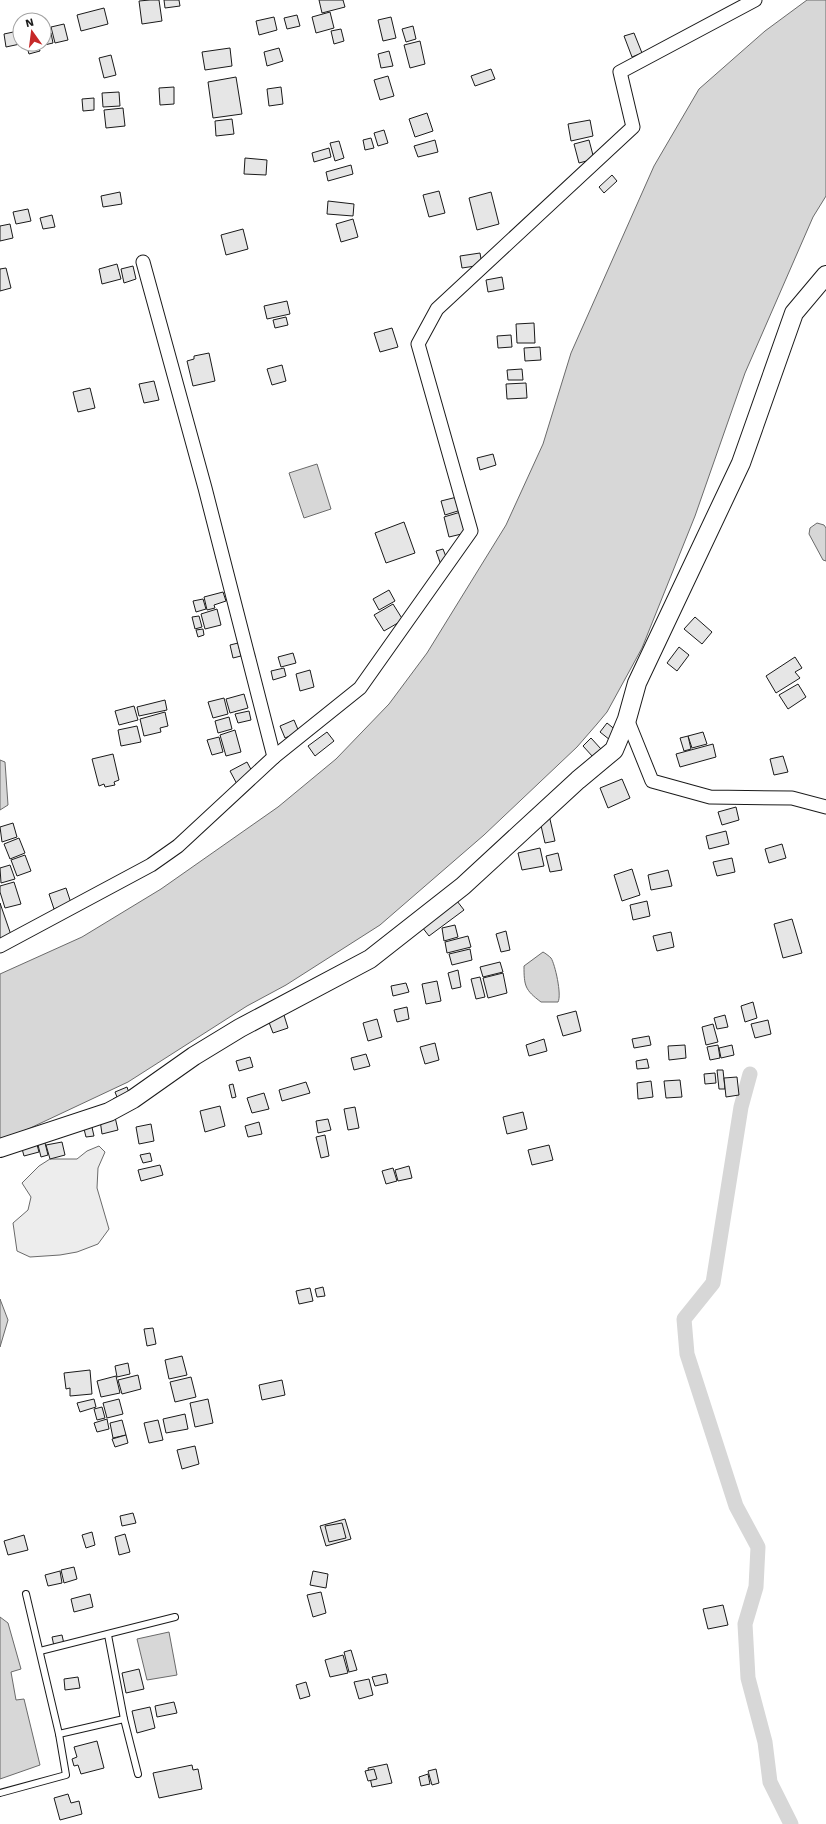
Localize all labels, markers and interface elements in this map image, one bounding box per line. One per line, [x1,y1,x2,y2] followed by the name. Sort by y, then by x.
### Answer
[12,12,52,52] north arrow
[24,15,35,30] text: N

